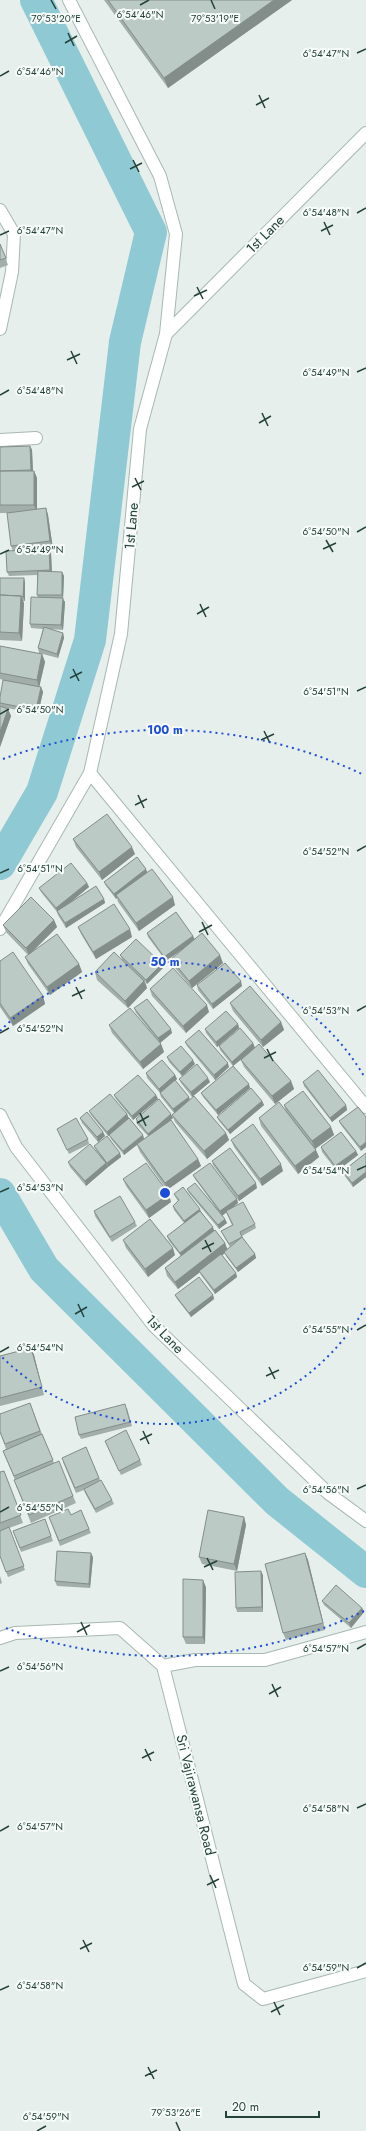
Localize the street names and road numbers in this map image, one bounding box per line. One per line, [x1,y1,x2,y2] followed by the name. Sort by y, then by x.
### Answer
[241,210,289,258] street label: 1st Lane
[119,502,143,550] street label: 1st Lane
[141,1310,189,1358] street label: 1st Lane
[171,1732,221,1858] street label: Sri Vajirawansa Road

